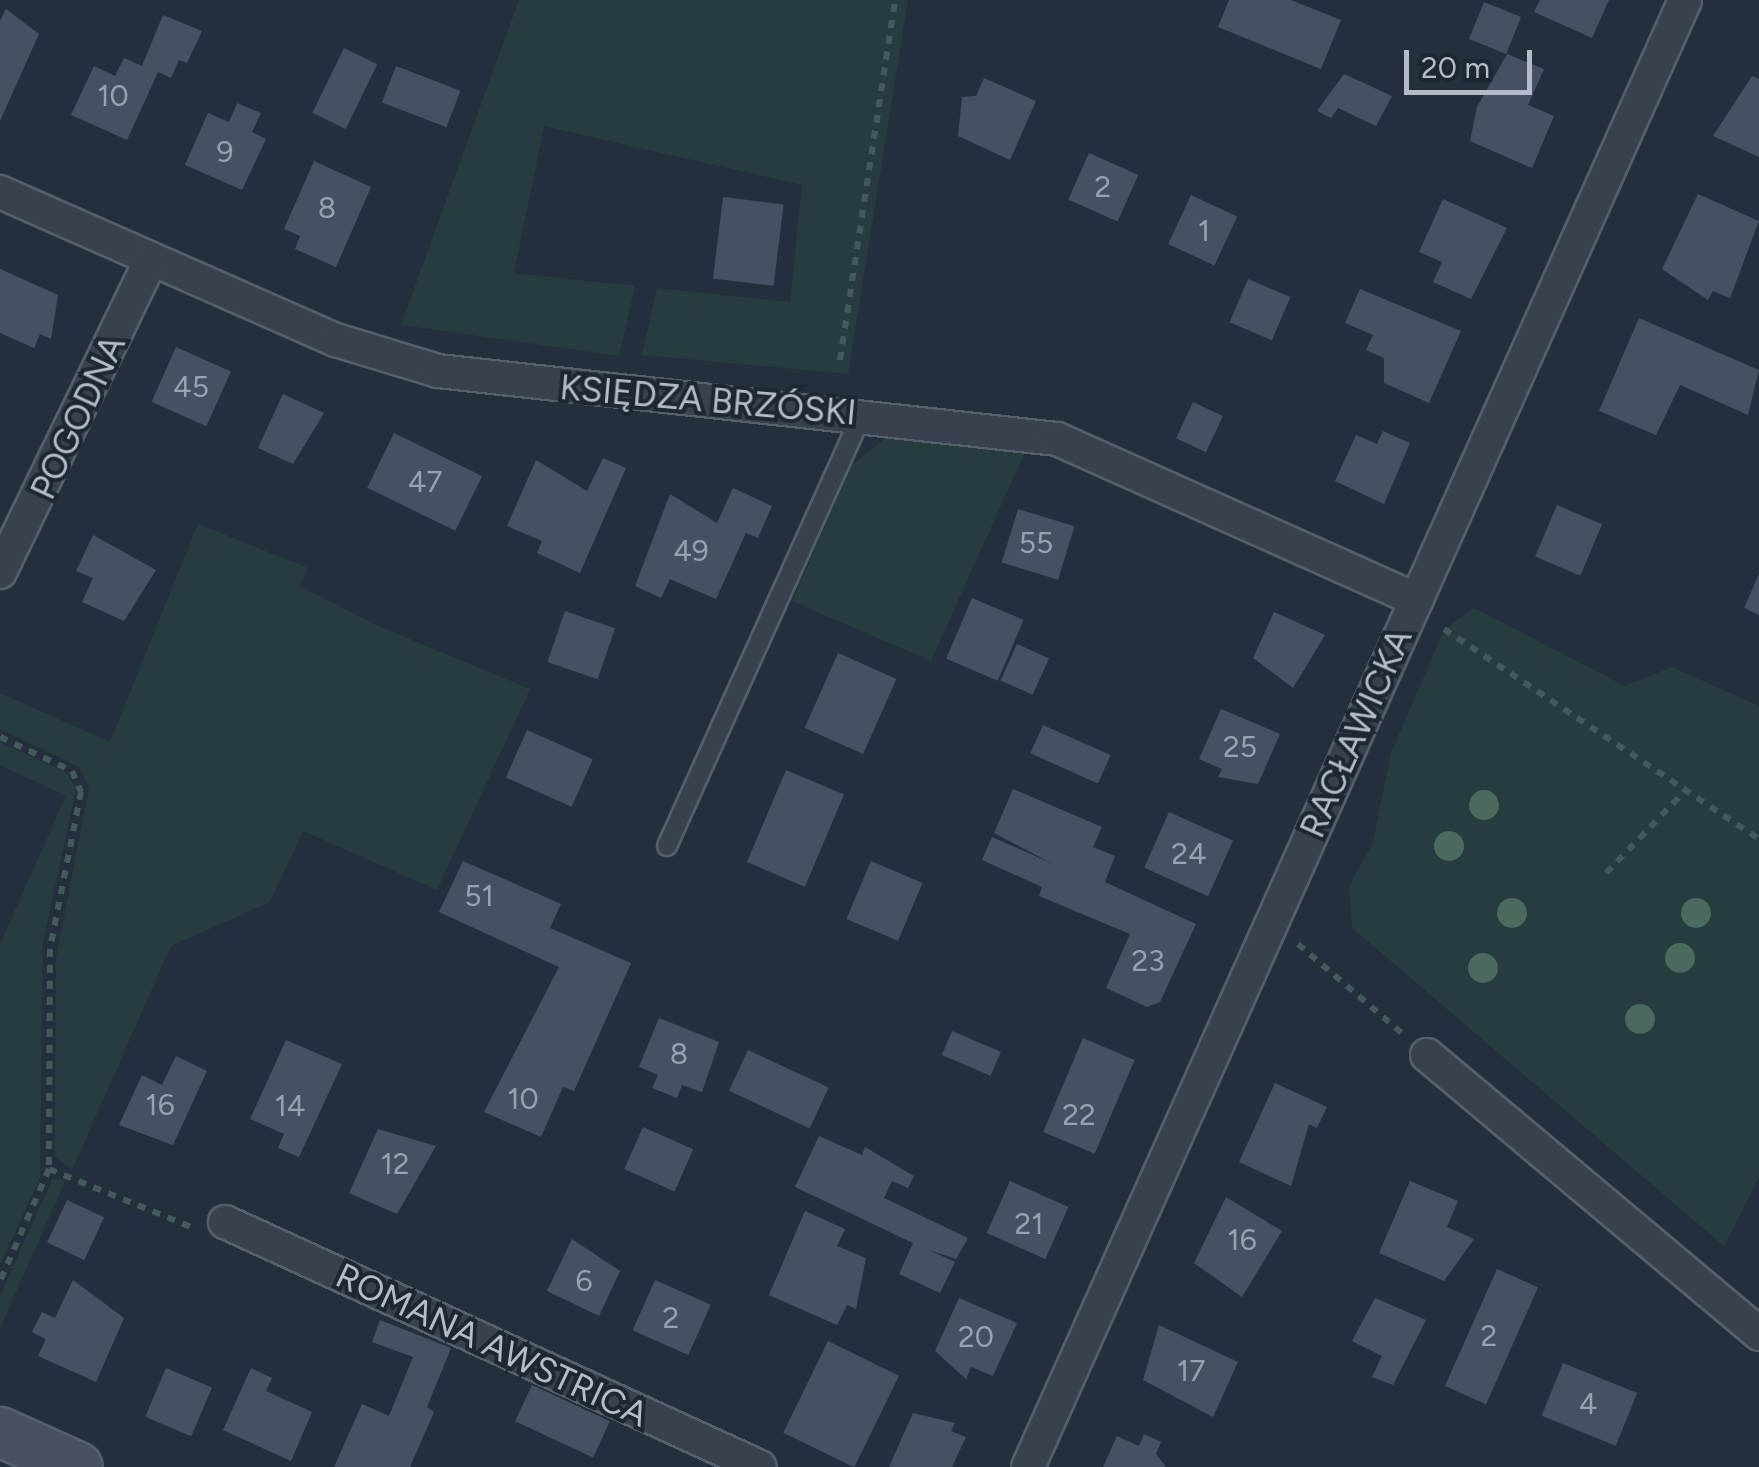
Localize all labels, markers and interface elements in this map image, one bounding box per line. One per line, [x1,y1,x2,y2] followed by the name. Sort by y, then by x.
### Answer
[1409,30,1536,92] scale bar
[1421,49,1490,86] text: 20 m
[97,78,129,114] house number: 10
[217,134,233,170] house number: 9
[1095,169,1111,205] house number: 2
[318,190,336,226] house number: 8
[1198,213,1210,249] house number: 1
[22,328,134,506] street label: POGODNA
[558,366,858,434] street label: KSIĘDZA BRZÓSKI
[173,369,209,405] house number: 45
[408,464,442,500] house number: 47
[1019,525,1053,561] house number: 55
[673,533,709,569] house number: 49
[1291,622,1421,844] street label: RACŁAWICKA
[1223,729,1257,765] house number: 25
[1171,836,1207,872] house number: 24
[464,878,494,914] house number: 51
[1131,943,1165,979] house number: 23
[670,1036,688,1072] house number: 8
[507,1081,539,1117] house number: 10
[145,1087,175,1123] house number: 16
[274,1088,306,1124] house number: 14
[1062,1097,1096,1133] house number: 22
[380,1146,410,1182] house number: 12
[1014,1206,1044,1242] house number: 21
[1227,1222,1257,1258] house number: 16
[329,1254,655,1436] street label: ROMANA AWSTRICA
[576,1263,592,1299] house number: 6
[663,1300,679,1336] house number: 2
[1481,1318,1497,1354] house number: 2
[958,1319,994,1355] house number: 20
[1177,1353,1205,1389] house number: 17
[1579,1386,1597,1422] house number: 4

